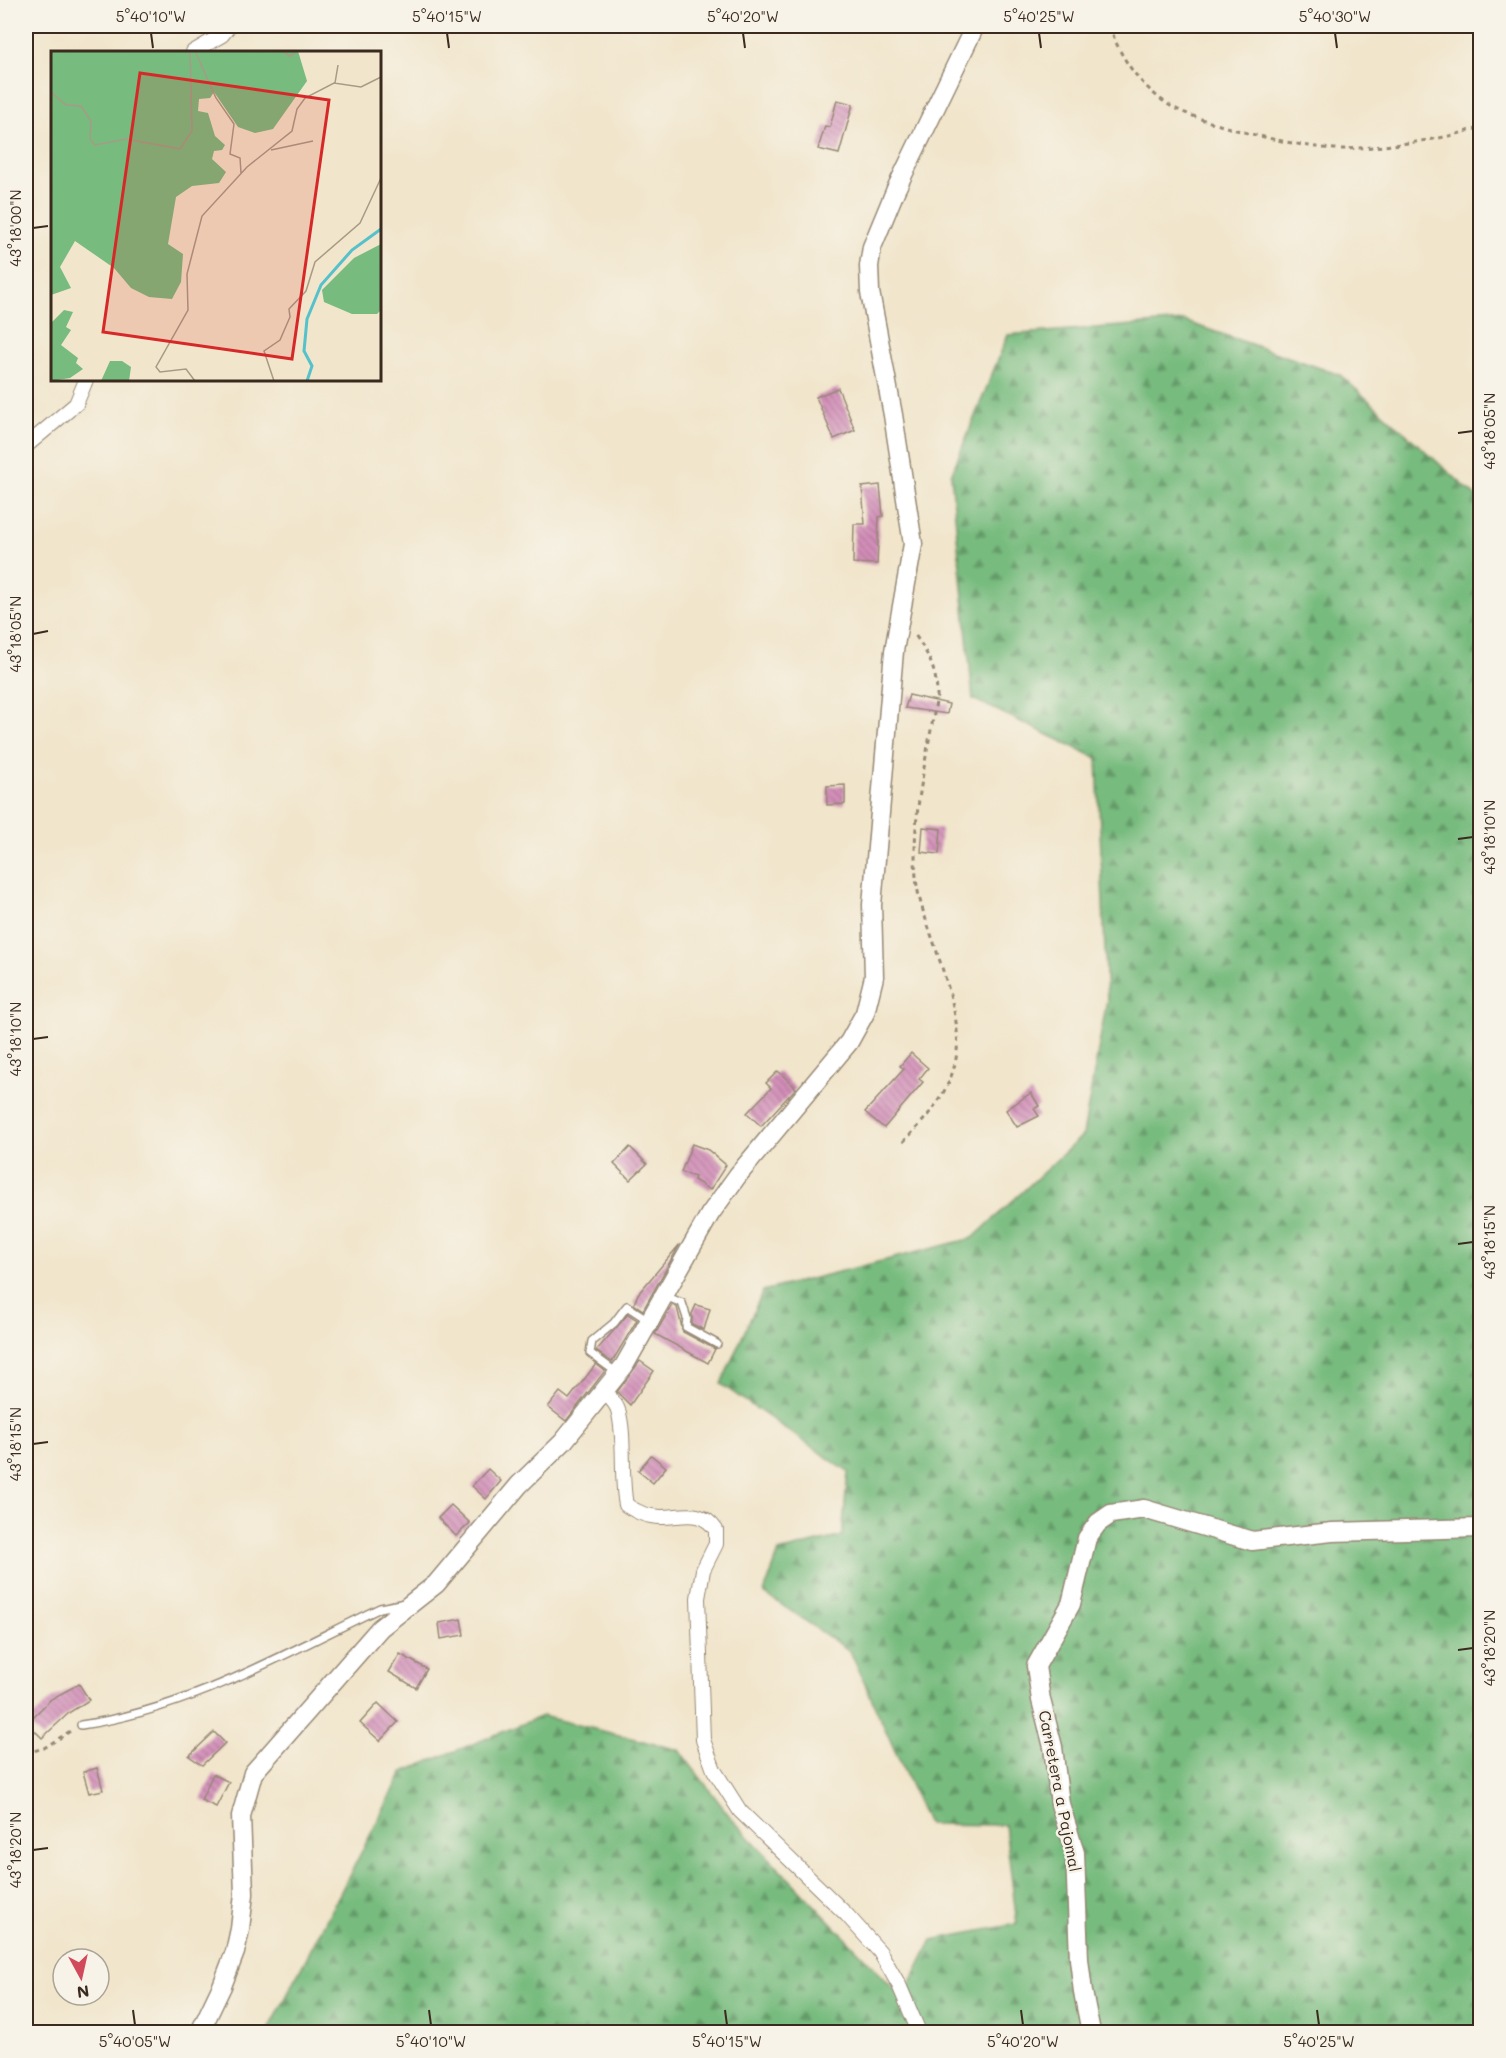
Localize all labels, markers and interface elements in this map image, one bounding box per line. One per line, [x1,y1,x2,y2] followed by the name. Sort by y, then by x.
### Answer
[116,6,186,26] text: 5°40'10"W
[412,6,482,26] text: 5°40'15"W
[707,6,779,26] text: 5°40'20"W
[1003,6,1075,26] text: 5°40'25"W
[1299,6,1371,26] text: 5°40'30"W
[51,51,381,381] inset map
[5,189,25,267] text: 43°18'00"N
[1479,393,1499,469] text: 43°18'05"N
[5,596,25,672] text: 43°18'05"N
[1479,800,1499,874] text: 43°18'10"N
[5,1002,25,1076] text: 43°18'10"N
[1479,1205,1499,1279] text: 43°18'15"N
[5,1407,25,1481] text: 43°18'15"N
[1479,1610,1499,1686] text: 43°18'20"N
[1035,1708,1086,1873] street label: Carretera a Pajomal
[5,1812,25,1888] text: 43°18'20"N
[51,1947,111,2007] north arrow
[76,1981,91,2004] text: N
[99,2031,171,2051] text: 5°40'05"W
[396,2031,466,2051] text: 5°40'10"W
[692,2031,762,2051] text: 5°40'15"W
[987,2031,1059,2051] text: 5°40'20"W
[1283,2031,1355,2051] text: 5°40'25"W

